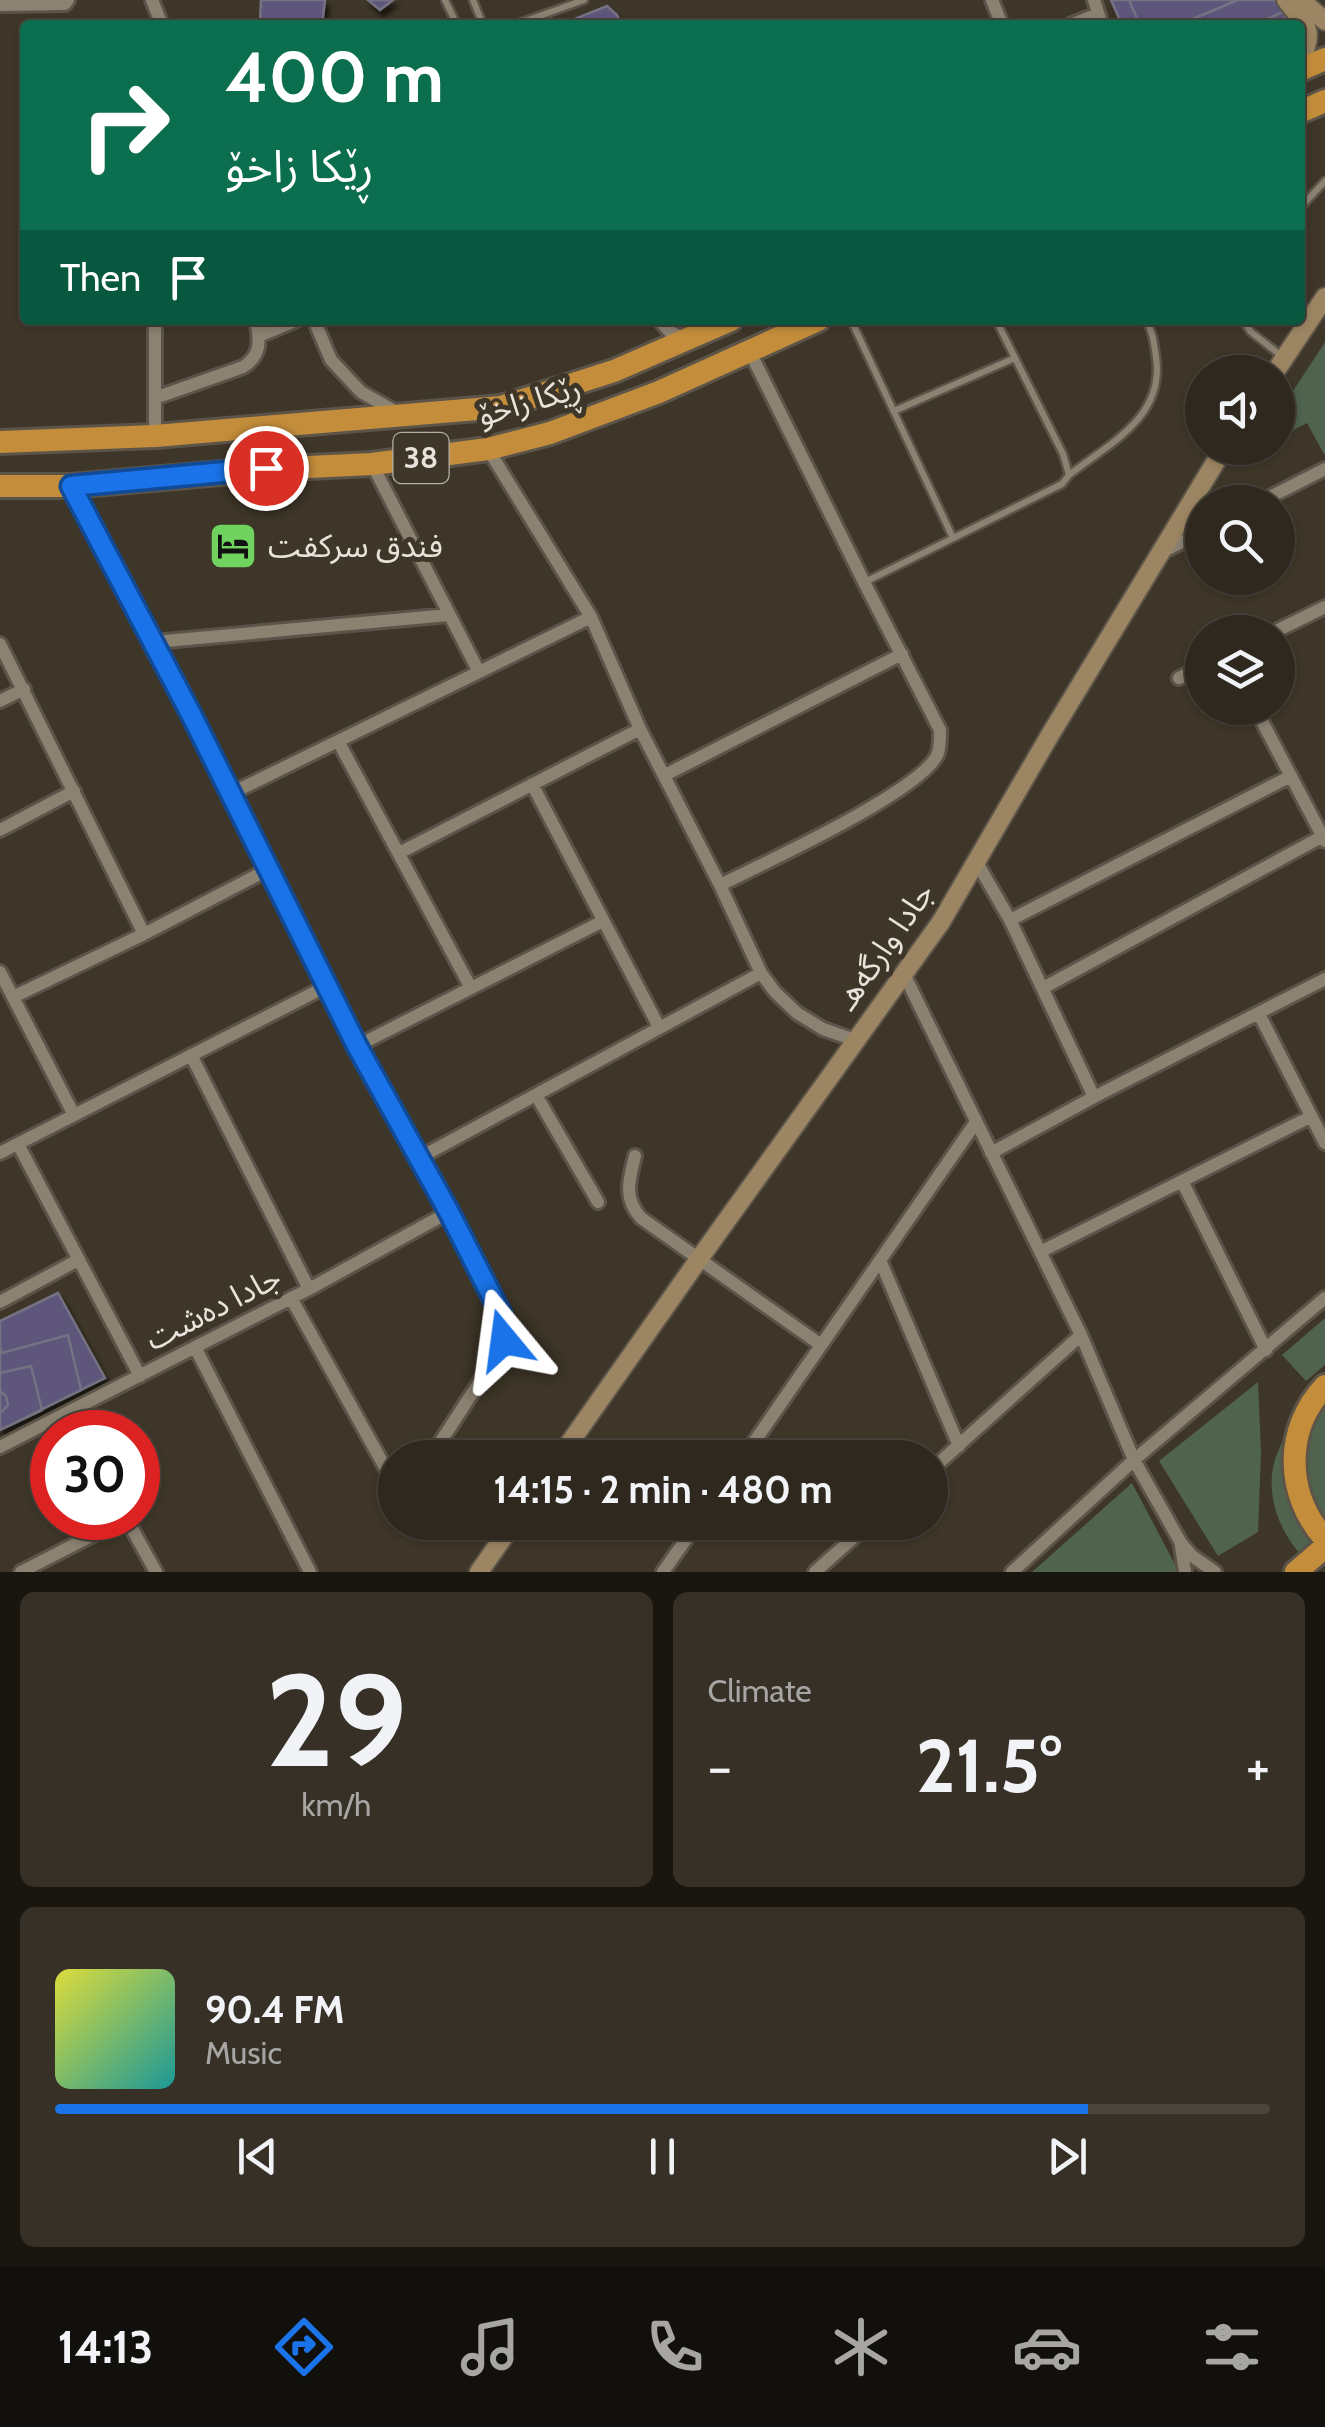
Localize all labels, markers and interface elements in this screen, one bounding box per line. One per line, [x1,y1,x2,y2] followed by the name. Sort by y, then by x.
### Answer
[225,34,444,120] text: 400 m
[60,60,190,190] icon: right
[225,139,374,193] text: ڕێکا زاخۆ
[161,250,216,305] icon: arrive
[60,254,141,301] text: Then
[1185,355,1295,725] map controls
[1185,355,1295,465] button: sound
[473,367,587,441] street label: ڕێکا زاخۆ
[224,426,309,511] pin
[394,433,448,483] road number: 38
[239,441,294,496] icon: arrive
[1185,485,1295,595] button: search
[207,520,259,572] hotel icon: فندق سركفت
[268,526,443,565] place label: فندق سركفت
[1185,615,1295,725] button: layers
[826,875,942,1017] street label: جادا وارگه‌هـ
[139,1257,287,1358] street label: جادا دەشت
[452,1288,556,1392] position arrow
[30,1410,160,1540] speed limit sign: 30
[493,1466,833,1513] text: 14:15 · 2 min · 480 m
[265,1641,407,1799] text: 29
[708,1671,812,1710] text: Climate
[916,1720,1062,1811] text: 21.5°
[708,1733,732,1800] text: −
[1246,1733,1270,1800] text: +
[301,1785,371,1824] text: km/h
[205,1986,344,2033] text: 90.4 FM
[205,2033,282,2072] text: Music
[230,2129,285,2184] icon: previous
[635,2129,690,2184] icon: pause
[1040,2129,1095,2184] icon: next
[269,2312,339,2382] icon: directions
[455,2312,525,2382] icon: music
[640,2312,710,2382] icon: phone
[826,2312,896,2382] icon: climate
[1012,2312,1082,2382] icon: car
[1197,2312,1267,2382] icon: filters
[58,2320,153,2374] text: 14:13

